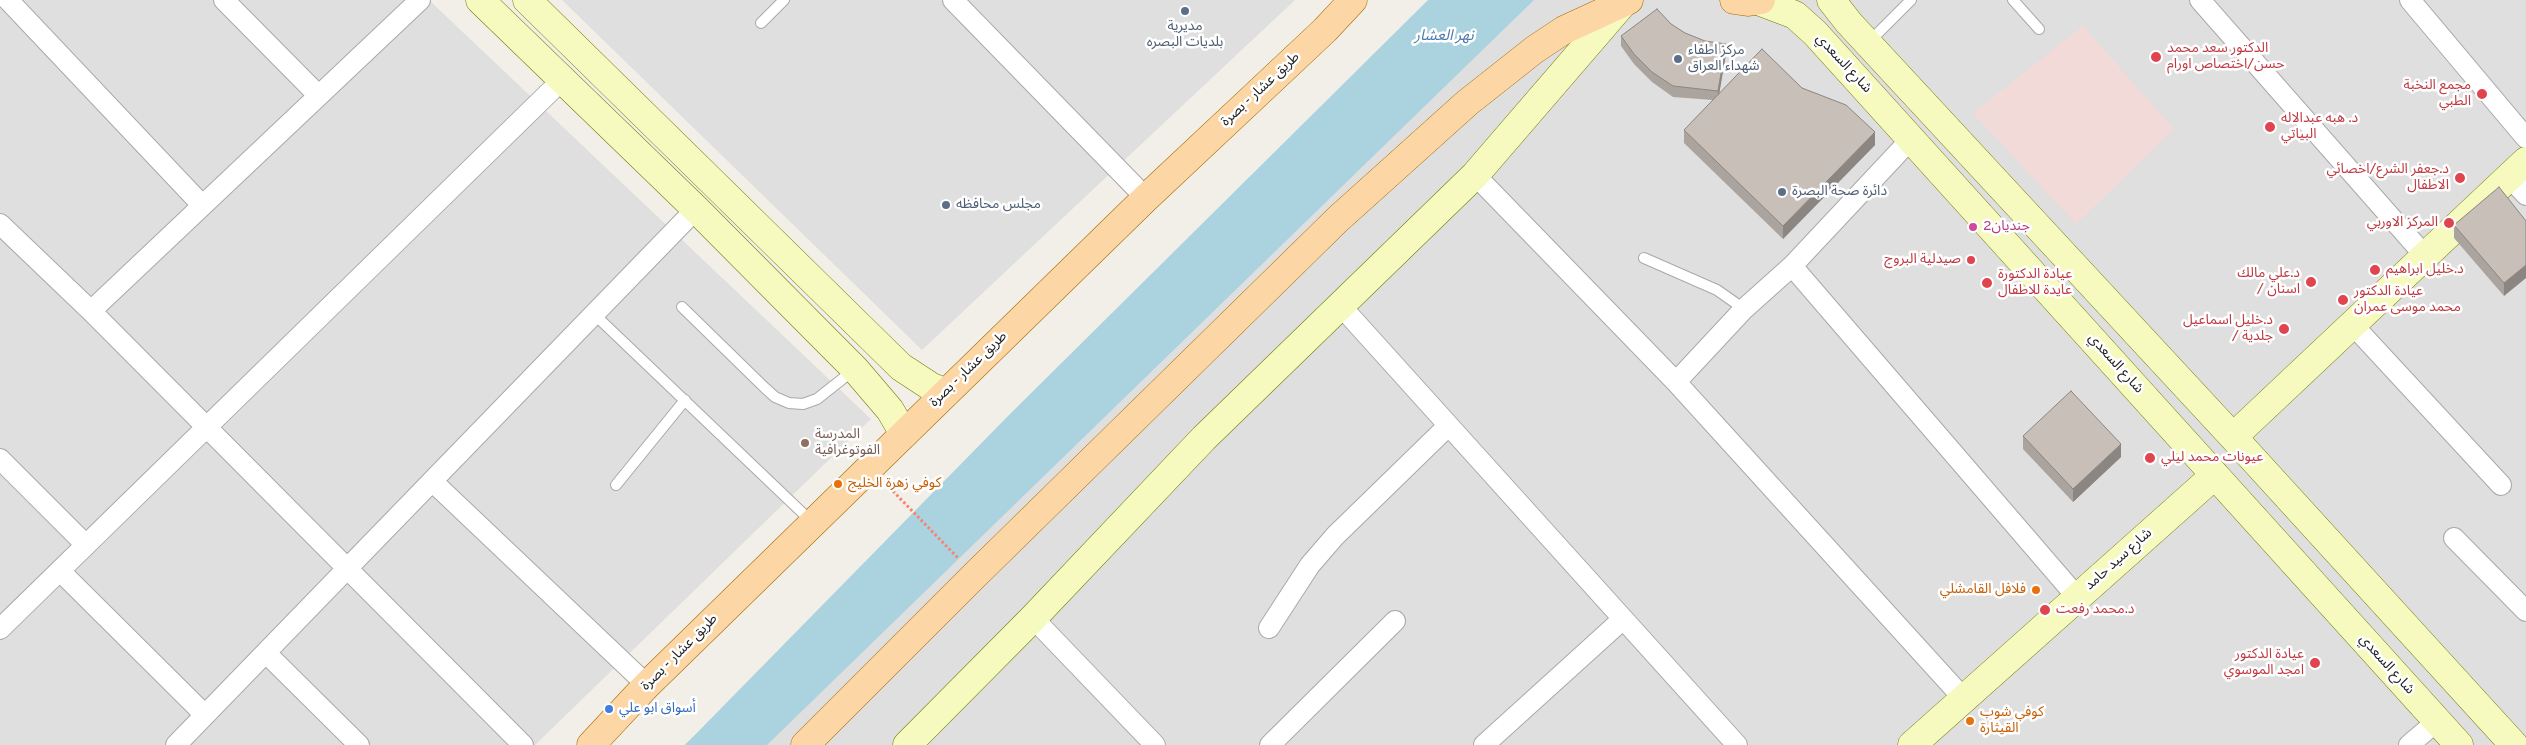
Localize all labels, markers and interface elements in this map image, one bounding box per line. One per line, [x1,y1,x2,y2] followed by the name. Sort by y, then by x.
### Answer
[1179,5,1191,17] marker: مديرية بلديات البصره
[1147,19,1223,52] place label: مديرية بلديات البصره
[1415,28,1473,46] water label: نهر العشار
[1811,31,1875,97] street label: شارع السعدي
[2167,41,2284,74] place label: الدكتور سعد محمد حسن/اختصاص اورام
[1688,43,1760,75] place label: مركز اطفاء شهداء العراق
[1218,49,1304,131] street label: طريق عشار - بصرة
[2149,50,2163,64] marker: الدكتور سعد محمد حسن/اختصاص اورام
[1672,53,1684,65] marker: مركز اطفاء شهداء العراق
[2404,78,2471,110] place label: مجمع النخبة الطبي
[2475,87,2489,101] marker: مجمع النخبة الطبي
[2281,111,2358,144] place label: د. هبه عبدالاله البياتي
[2263,120,2277,134] marker: د. هبه عبدالاله البياتي
[2326,162,2449,194] place label: د.جعفر الشرع/اخصائي الاطفال
[2453,171,2467,185] marker: د.جعفر الشرع/اخصائي الاطفال
[1792,184,1887,200] place label: دائرة صحة البصرة
[1776,186,1788,198] marker: دائرة صحة البصرة
[956,197,1041,213] place label: مجلس محافظه
[940,199,952,211] marker: مجلس محافظه
[2367,215,2438,231] place label: المركز الاوربي
[2442,216,2456,230] marker: المركز الاوربي
[1983,219,2030,235] place label: جنديان2
[1967,221,1979,233] marker: جنديان2
[1884,252,1961,268] place label: صيدلية البروج
[1965,254,1977,266] marker: صيدلية البروج
[2386,262,2464,278] place label: د.خليل ابراهيم
[2368,263,2382,277] marker: د.خليل ابراهيم
[2237,266,2300,298] place label: د.علي مالك / اسنان
[1998,267,2072,300] place label: عيادة الدكتورة عايدة للاطفال
[2304,275,2318,289] marker: د.علي مالك / اسنان
[1980,276,1994,290] marker: عيادة الدكتورة عايدة للاطفال
[2354,284,2461,316] place label: عيادة الدكتور محمد موسى عمران
[2336,293,2350,307] marker: عيادة الدكتور محمد موسى عمران
[2183,313,2273,346] place label: د.خليل اسماعيل / جلدية
[2277,322,2291,336] marker: د.خليل اسماعيل / جلدية
[927,329,1011,411] street label: طريق عشار - بصرة
[2084,331,2146,397] street label: شارع السعدي
[815,427,880,460] place label: المدرسة الفوتوغرافية
[799,437,811,449] marker: المدرسة الفوتوغرافية
[2161,450,2263,466] place label: عيونات محمد ليلي
[2143,451,2157,465] marker: عيونات محمد ليلي
[848,476,941,492] place label: كوفي زهرة الخليج
[832,478,844,490] marker: كوفي زهرة الخليج
[2082,525,2156,595] street label: شارع سيد حامد
[1940,582,2026,598] place label: فلافل القامشلي
[2030,584,2042,596] marker: فلافل القامشلي
[2056,602,2134,618] place label: د.محمد رفعت
[2038,603,2052,617] marker: د.محمد رفعت
[638,611,722,695] street label: طريق عشار - بصرة
[2355,632,2417,698] street label: شارع السعدي
[2224,647,2304,680] place label: عيادة الدكتور امجد الموسوي
[2308,656,2322,670] marker: عيادة الدكتور امجد الموسوي
[619,701,696,717] place label: أسواق ابو علي
[603,703,615,715] marker: أسواق ابو علي
[1980,705,2044,738] place label: كوفي شوب القيثارة
[1964,715,1976,727] marker: كوفي شوب القيثارة

